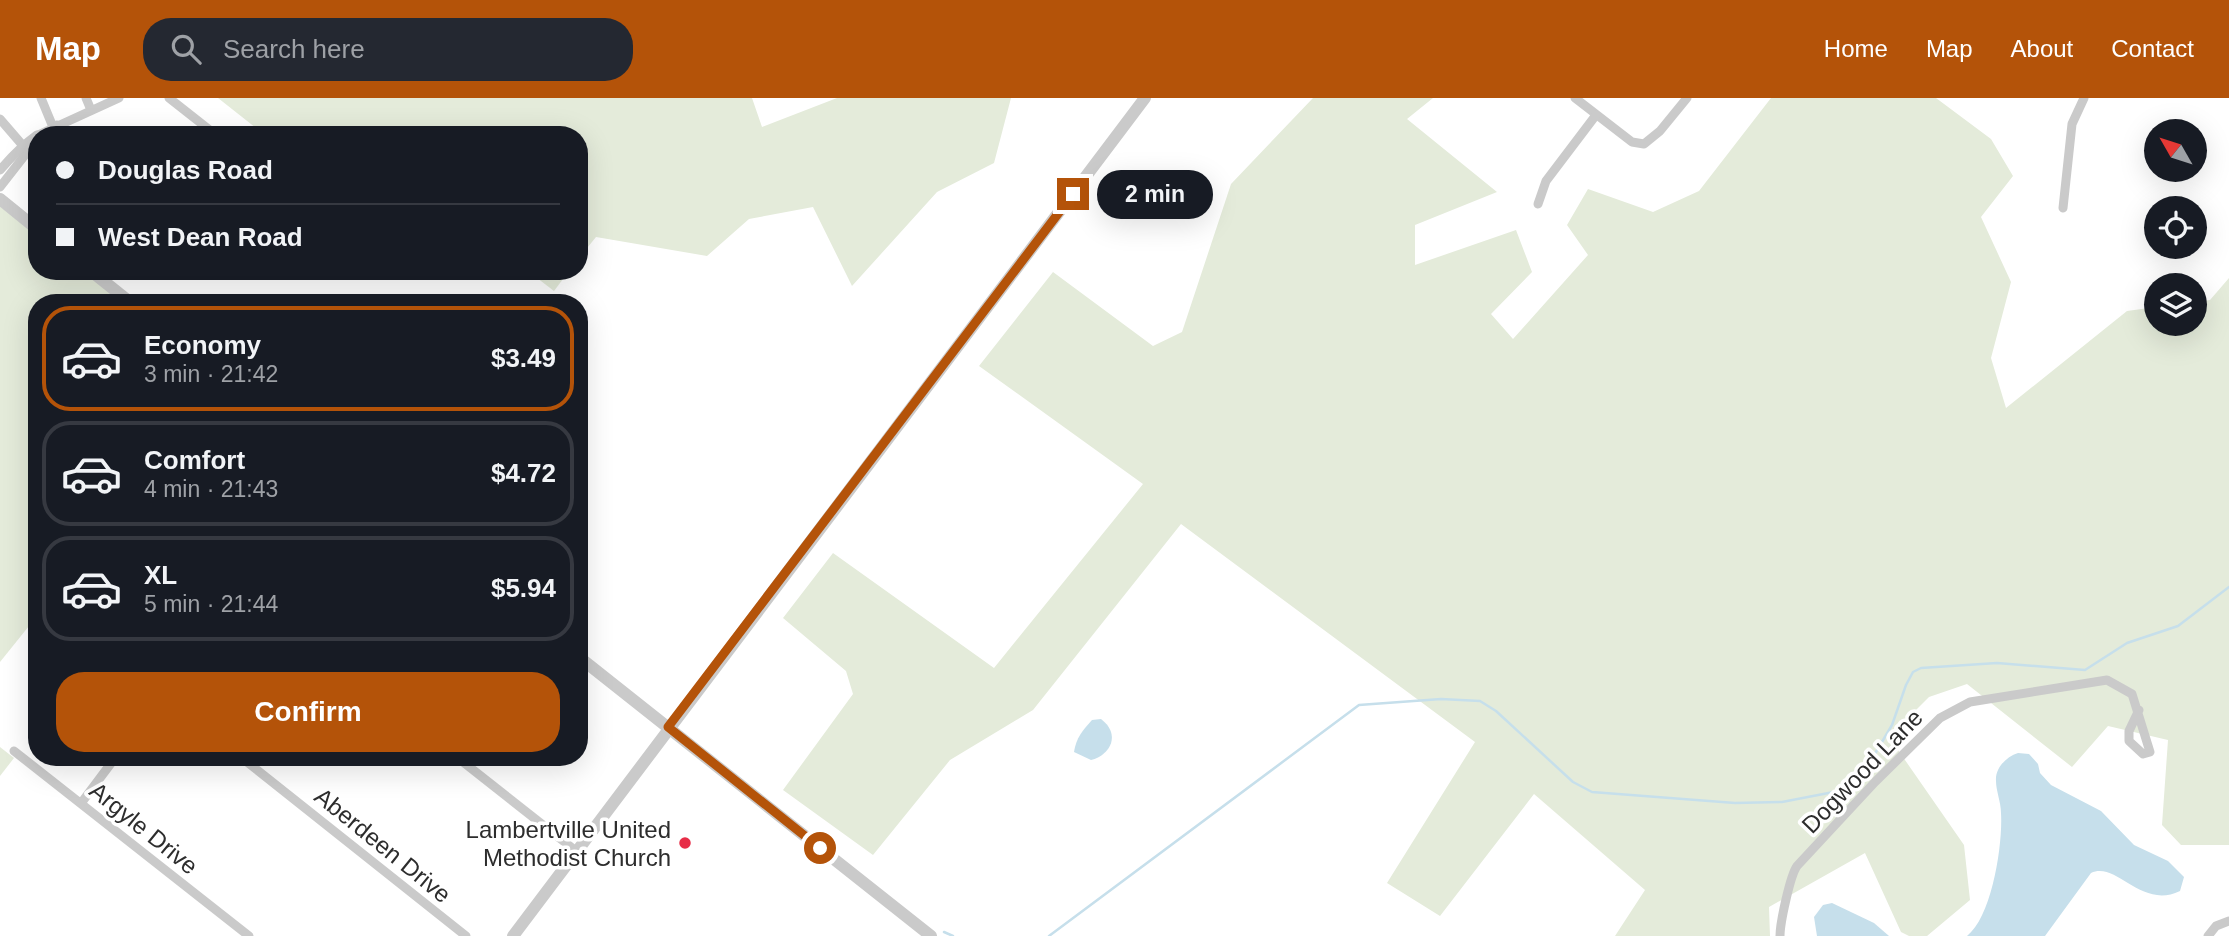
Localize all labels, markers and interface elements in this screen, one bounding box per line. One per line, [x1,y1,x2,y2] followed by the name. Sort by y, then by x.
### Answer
[143,18,633,81] search box
[35,30,101,67] text: Map
[167,30,205,68] icon: search
[223,34,365,64] text: Search here
[1824,35,1888,62] text: Home
[1926,35,1973,62] text: Map
[2011,35,2073,62] text: About
[2111,35,2194,62] text: Contact
[2144,119,2207,182] north arrow
[2144,119,2207,336] map controls
[98,155,273,185] text: Douglas Road
[1098,170,1213,218] callout: 2 min
[1057,178,1089,210] route end
[1125,181,1185,207] text: 2 min
[2144,196,2207,259] button: locate
[98,222,303,252] text: West Dean Road
[2144,273,2207,336] button: layers
[60,327,123,390] icon: car
[144,330,261,360] text: Economy
[491,343,556,373] text: $3.49
[144,361,278,387] text: 3 min · 21:42
[60,442,123,505] icon: car
[144,445,245,475] text: Comfort
[491,458,556,488] text: $4.72
[144,476,278,502] text: 4 min · 21:43
[60,557,123,620] icon: car
[144,560,177,590] text: XL
[491,573,556,603] text: $5.94
[144,591,278,617] text: 5 min · 21:44
[56,672,560,752] button: Confirm
[1796,704,1928,838] street label: Dogwood Lane
[85,776,203,880] street label: Argyle Drive
[310,782,456,908] street label: Aberdeen Drive
[466,816,671,871] place label: Lambertville United Methodist Church
[804,832,836,864] route start
[677,835,693,851] marker: Lambertville United Methodist Church

